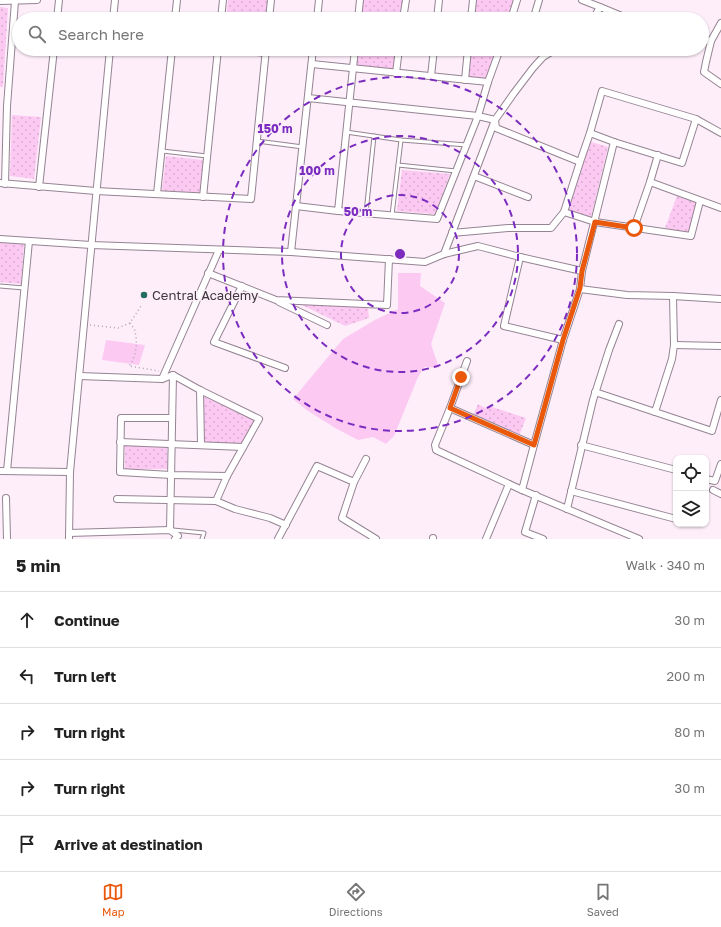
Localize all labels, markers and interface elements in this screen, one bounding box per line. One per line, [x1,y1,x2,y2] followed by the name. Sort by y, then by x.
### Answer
[12,12,709,56] search box
[26,23,48,45] icon: search
[58,25,144,43] text: Search here
[258,121,292,136] text: 150 m
[299,163,335,178] text: 100 m
[344,204,372,219] text: 50 m
[625,219,643,237] route start
[393,247,407,261] centre of rings
[152,287,259,303] place label: Central Academy
[139,290,149,300] marker: Central Academy
[452,368,470,386] route end
[673,455,709,527] map controls
[673,455,709,491] button: locate
[673,491,709,527] button: layers
[16,555,60,576] text: 5 min
[625,557,705,573] text: Walk · 340 m
[16,609,38,631] icon: ahead
[54,611,120,629] text: Continue
[675,612,705,628] text: 30 m
[16,665,38,687] icon: left
[54,667,116,685] text: Turn left
[667,668,705,684] text: 200 m
[16,721,38,743] icon: right
[54,723,125,741] text: Turn right
[674,724,705,740] text: 80 m
[16,777,38,799] icon: right
[54,779,125,797] text: Turn right
[675,780,705,796] text: 30 m
[16,833,38,855] icon: arrive
[54,835,203,853] text: Arrive at destination
[102,881,125,918] tab: Map
[329,881,383,918] tab: Directions
[587,881,619,918] tab: Saved

